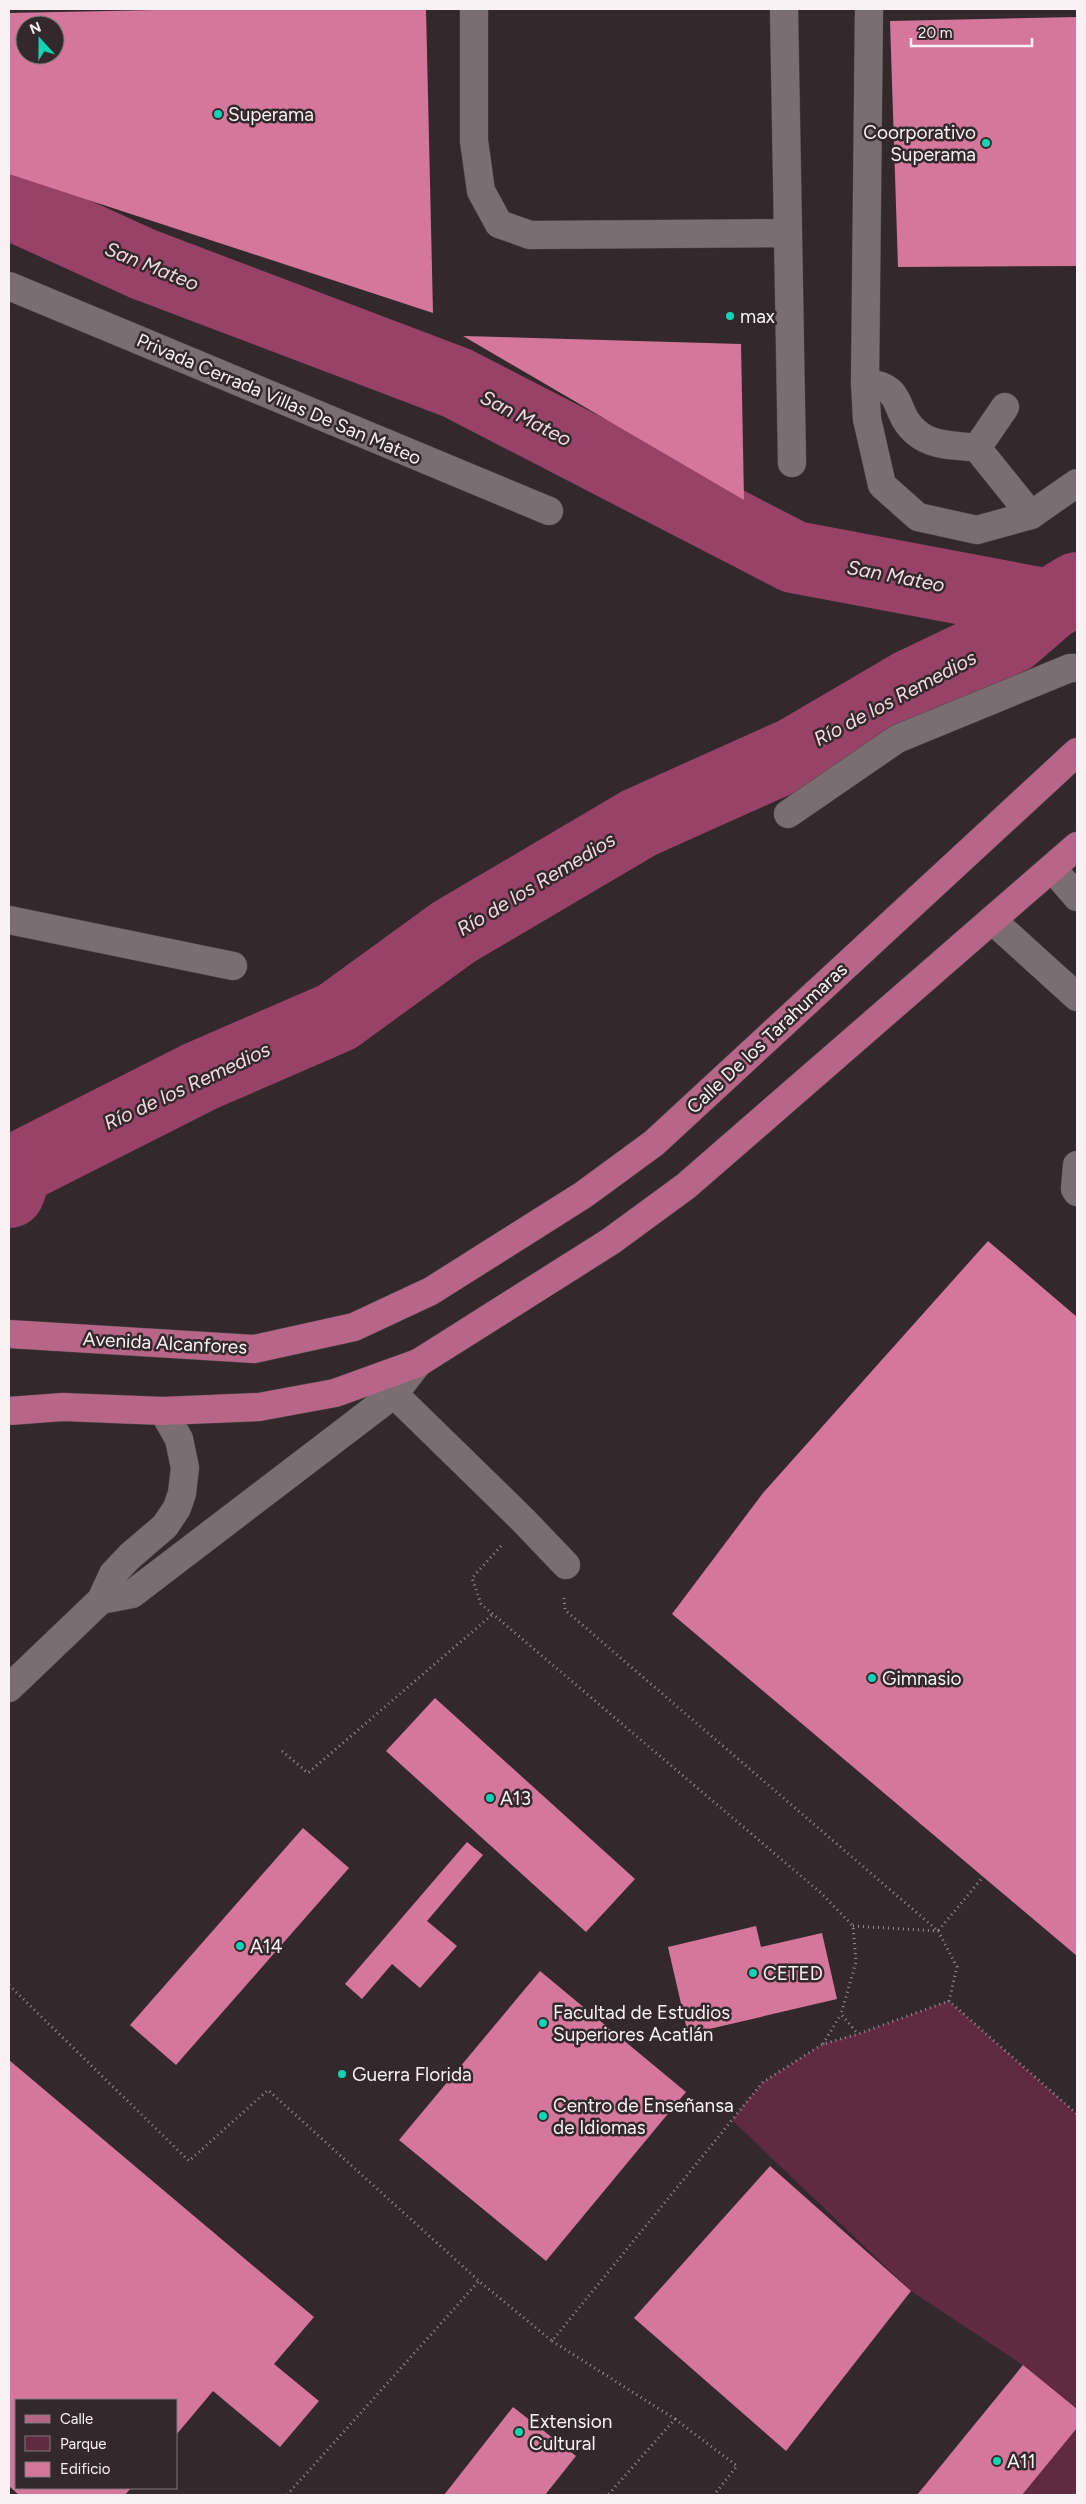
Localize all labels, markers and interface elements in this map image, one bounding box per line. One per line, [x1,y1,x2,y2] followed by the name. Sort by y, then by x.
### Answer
[15,15,65,65] north arrow
[911,15,1032,47] scale bar
[27,18,44,38] text: N
[918,24,952,42] text: 20 m
[228,103,314,126] place label: Superama
[212,108,224,120] marker: Superama
[863,121,976,166] place label: Coorporativo Superama
[980,137,992,149] marker: Coorporativo Superama
[102,236,203,296] water label: San Mateo
[740,305,775,328] place label: max
[724,310,736,322] marker: max
[133,328,425,470] street label: Privada Cerrada Villas De San Mateo
[476,385,576,451] water label: San Mateo
[845,555,947,597] water label: San Mateo
[810,645,981,751] water label: Río de los Remedios
[452,827,620,941] water label: Río de los Remedios
[682,958,852,1118] street label: Calle De los Tarahumaras
[100,1037,274,1135] water label: Río de los Remedios
[82,1327,248,1359] street label: Avenida Alcanfores
[882,1667,962,1690] place label: Gimnasio
[866,1672,878,1684] marker: Gimnasio
[500,1787,531,1810] place label: A13
[484,1792,496,1804] marker: A13
[250,1935,283,1958] place label: A14
[234,1940,246,1952] marker: A14
[763,1962,823,1985] place label: CETED
[747,1967,759,1979] marker: CETED
[553,2001,730,2046] place label: Facultad de Estudios Superiores Acatlán
[537,2017,549,2029] marker: Facultad de Estudios Superiores Acatlán
[352,2063,472,2086] place label: Guerra Florida
[336,2068,348,2080] marker: Guerra Florida
[553,2094,734,2139] place label: Centro de Enseñansa de Idiomas
[537,2110,549,2122] marker: Centro de Enseñansa de Idiomas
[15,2399,178,2489] legend
[60,2410,93,2428] text: Calle
[529,2410,612,2455] place label: Extension Cultural
[513,2426,525,2438] marker: Extension Cultural
[60,2435,107,2453] text: Parque
[1007,2450,1036,2473] place label: A11
[991,2455,1003,2467] marker: A11
[60,2460,111,2478] text: Edificio

